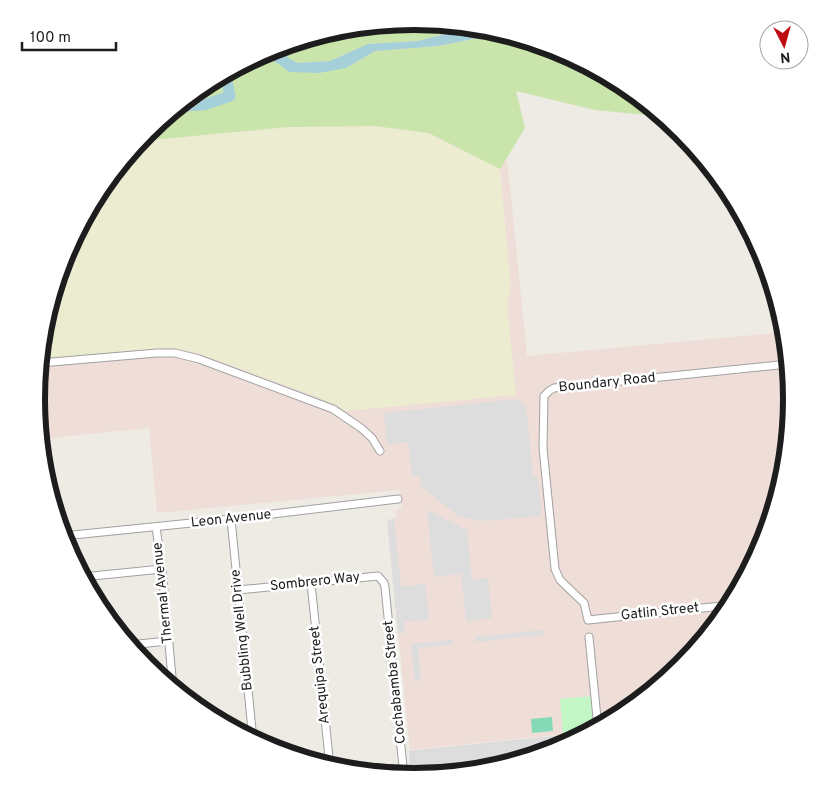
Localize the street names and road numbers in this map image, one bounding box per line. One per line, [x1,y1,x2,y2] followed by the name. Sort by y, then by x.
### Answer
[558,369,656,397] street label: Boundary Road
[190,506,272,532] street label: Leon Avenue
[149,541,177,645] street label: Thermal Avenue
[227,569,257,691] street label: Bubbling Well Drive
[269,569,361,595] street label: Sombrero Way
[620,599,700,625] street label: Gatlin Street
[380,619,410,745] street label: Cochabamba Street
[306,625,334,725] street label: Arequipa Street

